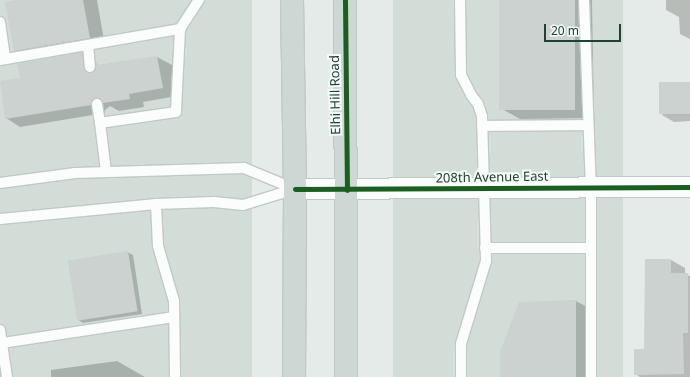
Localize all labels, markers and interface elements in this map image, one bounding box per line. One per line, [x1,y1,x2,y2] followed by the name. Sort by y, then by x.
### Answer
[546,16,623,42] scale bar
[551,22,579,39] text: 20 m
[327,55,343,135] street label: Elhi Hill Road
[435,168,549,186] street label: 208th Avenue East

